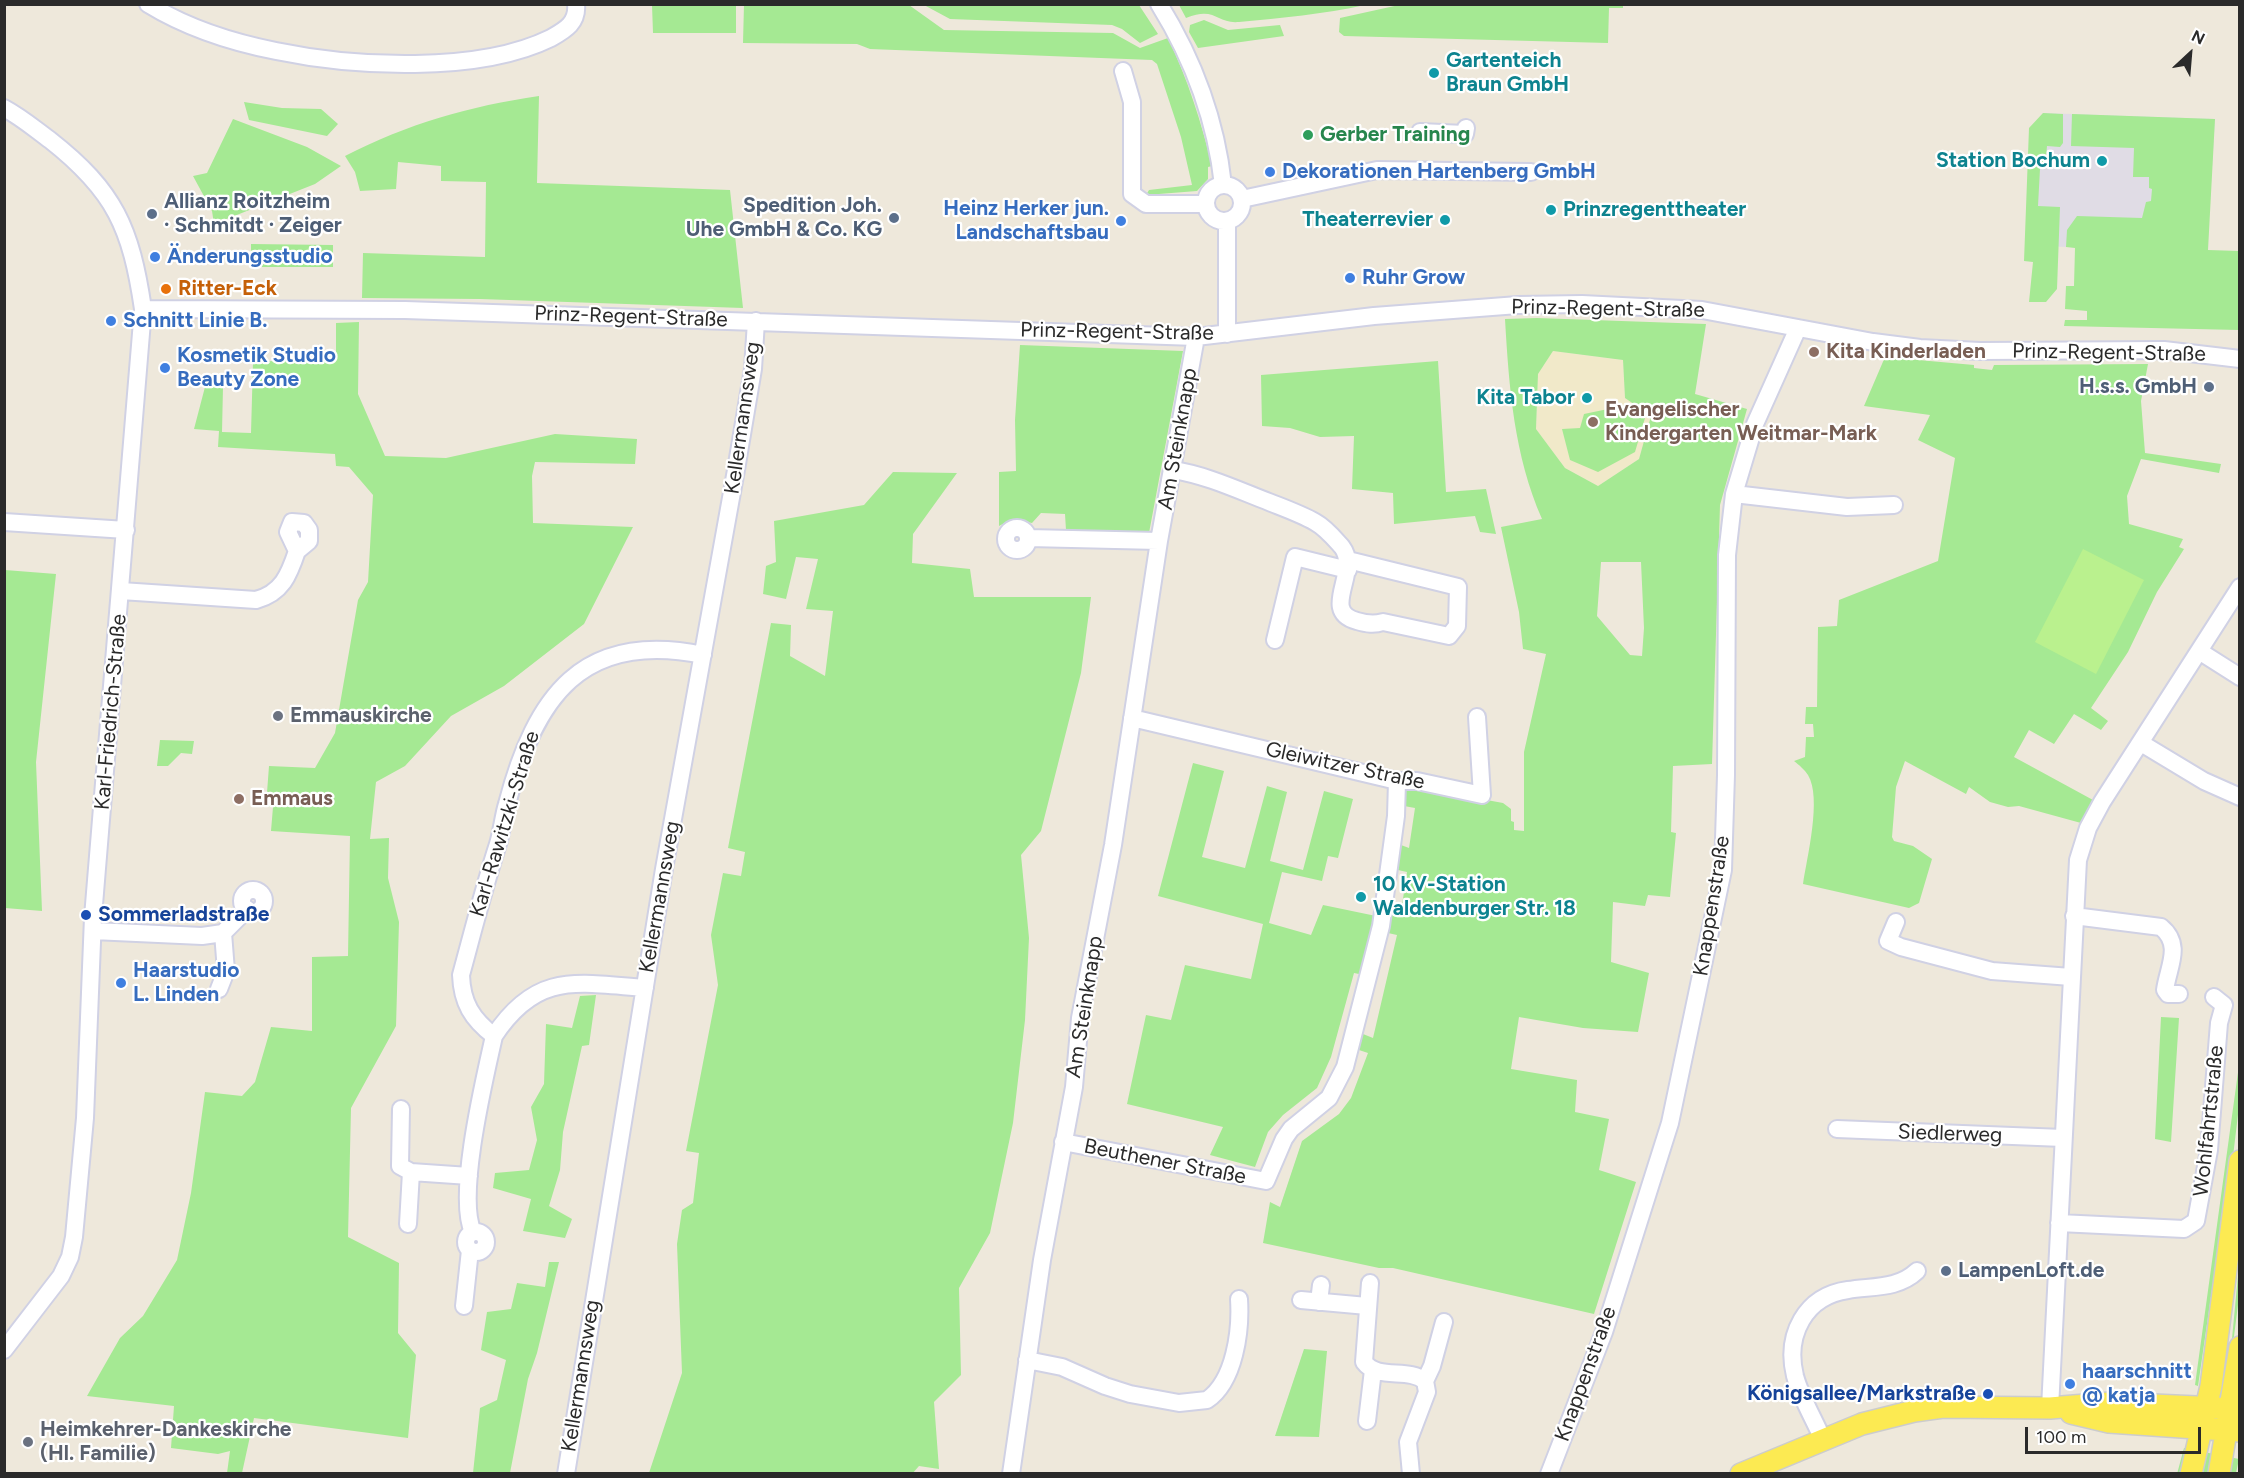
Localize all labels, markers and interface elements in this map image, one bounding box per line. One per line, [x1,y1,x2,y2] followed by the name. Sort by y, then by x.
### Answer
[2160,24,2220,84] north arrow
[2188,26,2208,49] text: N
[1446,48,1569,98] place label: Gartenteich Braun GmbH
[1427,66,1441,80] marker: Gartenteich Braun GmbH
[1320,122,1470,148] place label: Gerber Training
[1301,128,1315,142] marker: Gerber Training
[1936,148,2090,174] place label: Station Bochum
[2095,154,2109,168] marker: Station Bochum
[1282,159,1596,185] place label: Dekorationen Hartenberg GmbH
[1263,165,1277,179] marker: Dekorationen Hartenberg GmbH
[164,189,342,239] place label: Allianz Roitzheim · Schmitdt · Zeiger
[686,193,882,243] place label: Spedition Joh. Uhe GmbH & Co. KG
[943,196,1109,246] place label: Heinz Herker jun. Landschaftsbau
[1563,197,1746,223] place label: Prinzregenttheater
[1544,203,1558,217] marker: Prinzregenttheater
[145,207,159,221] marker: Allianz Roitzheim · Schmitdt · Zeiger
[1302,207,1433,233] place label: Theaterrevier
[887,211,901,225] marker: Spedition Joh. Uhe GmbH & Co. KG
[1438,213,1452,227] marker: Theaterrevier
[1114,214,1128,228] marker: Heinz Herker jun. Landschaftsbau
[167,244,333,270] place label: Änderungsstudio
[148,250,162,264] marker: Änderungsstudio
[1362,265,1465,291] place label: Ruhr Grow
[1343,271,1357,285] marker: Ruhr Grow
[178,276,277,302] place label: Ritter-Eck
[159,282,173,296] marker: Ritter-Eck
[1511,295,1705,323] street label: Prinz-Regent-Straße
[534,301,728,333] street label: Prinz-Regent-Straße
[123,308,267,334] place label: Schnitt Linie B.
[104,314,118,328] marker: Schnitt Linie B.
[1020,318,1214,346] street label: Prinz-Regent-Straße
[1826,339,1986,365] place label: Kita Kinderladen
[2012,339,2206,367] street label: Prinz-Regent-Straße
[720,340,766,496] street label: Kellermannsweg
[177,343,336,393] place label: Kosmetik Studio Beauty Zone
[1807,345,1821,359] marker: Kita Kinderladen
[158,361,172,375] marker: Kosmetik Studio Beauty Zone
[1153,366,1203,512] street label: Am Steinknapp
[2079,374,2197,400] place label: H.s.s. GmbH
[2202,380,2216,394] marker: H.s.s. GmbH
[1476,385,1575,411] place label: Kita Tabor
[1580,391,1594,405] marker: Kita Tabor
[1605,397,1877,447] place label: Evangelischer Kindergarten Weitmar-Mark
[1586,415,1600,429] marker: Evangelischer Kindergarten Weitmar-Mark
[90,613,132,811] street label: Karl-Friedrich-Straße
[290,703,432,729] place label: Emmauskirche
[271,709,285,723] marker: Emmauskirche
[465,728,545,920] street label: Karl-Rawitzki-Straße
[1263,737,1427,795] street label: Gleiwitzer Straße
[251,786,333,812] place label: Emmaus
[232,792,246,806] marker: Emmaus
[634,819,686,975] street label: Kellermannsweg
[1688,834,1736,978] street label: Knappenstraße
[1373,872,1576,922] place label: 10 kV-Station Waldenburger Str. 18
[1354,890,1368,904] marker: 10 kV-Station Waldenburger Str. 18
[98,902,269,928] place label: Sommerladstraße
[79,908,93,922] marker: Sommerladstraße
[1061,934,1109,1080] street label: Am Steinknapp
[133,958,239,1008] place label: Haarstudio L. Linden
[114,976,128,990] marker: Haarstudio L. Linden
[2189,1044,2229,1198] street label: Wohlfahrtstraße
[1897,1120,2003,1148] street label: Siedlerweg
[1082,1134,1248,1190] street label: Beuthener Straße
[1958,1258,2104,1284] place label: LampenLoft.de
[1939,1264,1953,1278] marker: LampenLoft.de
[557,1298,605,1454] street label: Kellermannsweg
[1550,1303,1622,1445] street label: Knappenstraße
[2082,1359,2192,1409] place label: haarschnitt @ katja
[2063,1377,2077,1391] marker: haarschnitt @ katja
[1747,1381,1976,1407] place label: Königsallee/Markstraße
[1981,1387,1995,1401] marker: Königsallee/Markstraße
[2028,1415,2204,1453] scale bar
[40,1417,291,1467] place label: Heimkehrer-Dankeskirche (Hl. Familie)
[2036,1426,2086,1448] text: 100 m
[21,1435,35,1449] marker: Heimkehrer-Dankeskirche (Hl. Familie)

